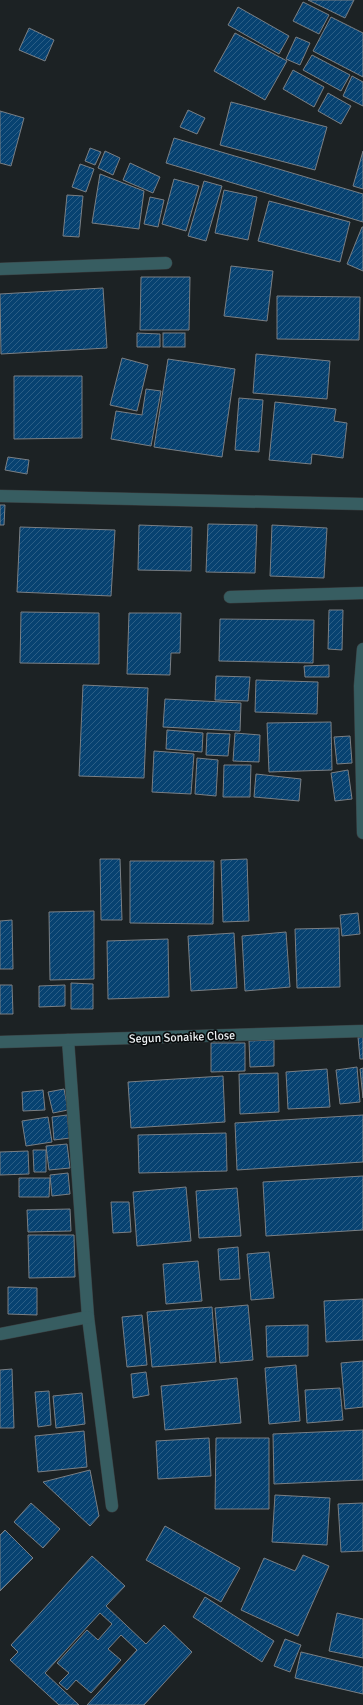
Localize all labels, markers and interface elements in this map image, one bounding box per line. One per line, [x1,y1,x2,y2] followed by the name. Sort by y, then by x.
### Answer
[129,1028,235,1047] street label: Segun Sonaike Close

